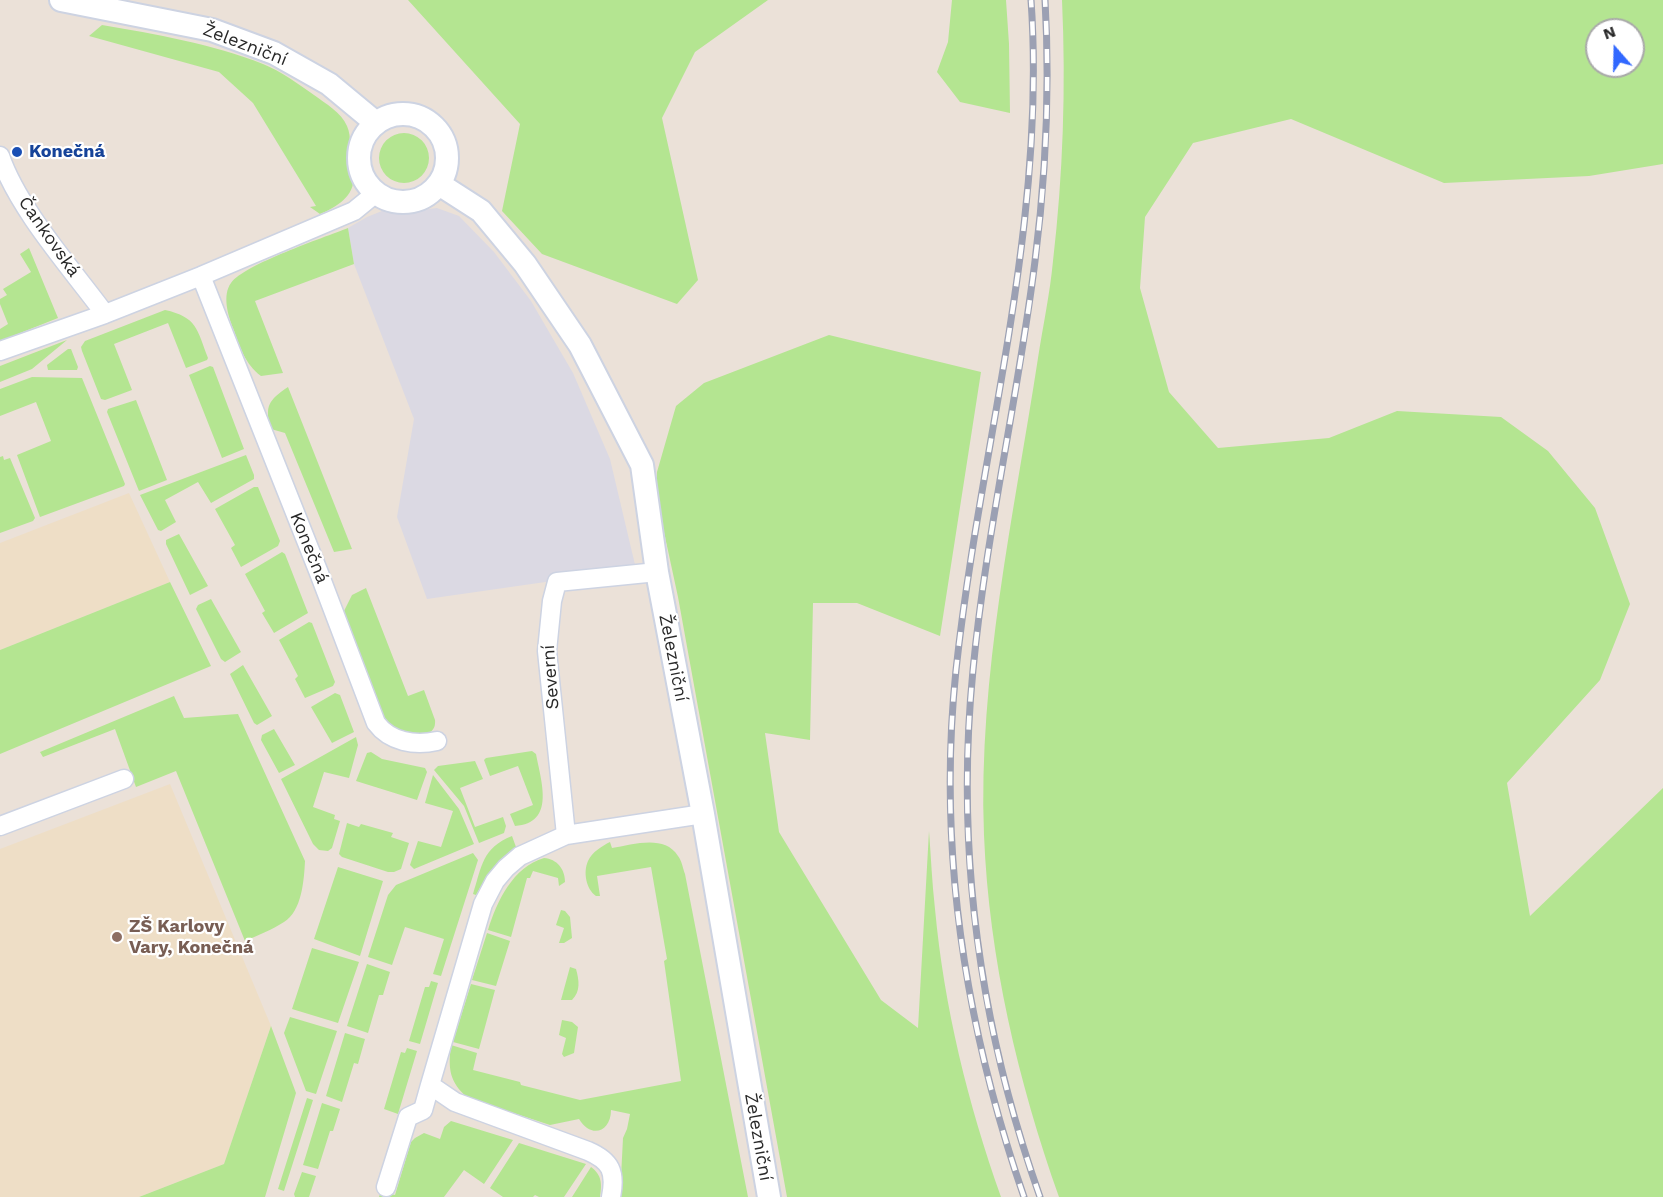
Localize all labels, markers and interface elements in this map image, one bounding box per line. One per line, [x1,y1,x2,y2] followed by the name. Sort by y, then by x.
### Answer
[1585,18,1645,78] north arrow
[200,19,290,71] street label: Železniční
[1601,22,1618,43] text: N
[29,141,105,163] place label: Konečná
[10,145,24,159] marker: Konečná
[13,193,85,281] street label: Čankovská
[285,509,333,587] street label: Konečná
[654,612,692,704] street label: Železniční
[538,644,564,710] street label: Severní
[129,916,254,958] place label: ZŠ Karlovy Vary, Konečná
[110,930,124,944] marker: ZŠ Karlovy Vary, Konečná
[740,1091,776,1183] street label: Železniční

